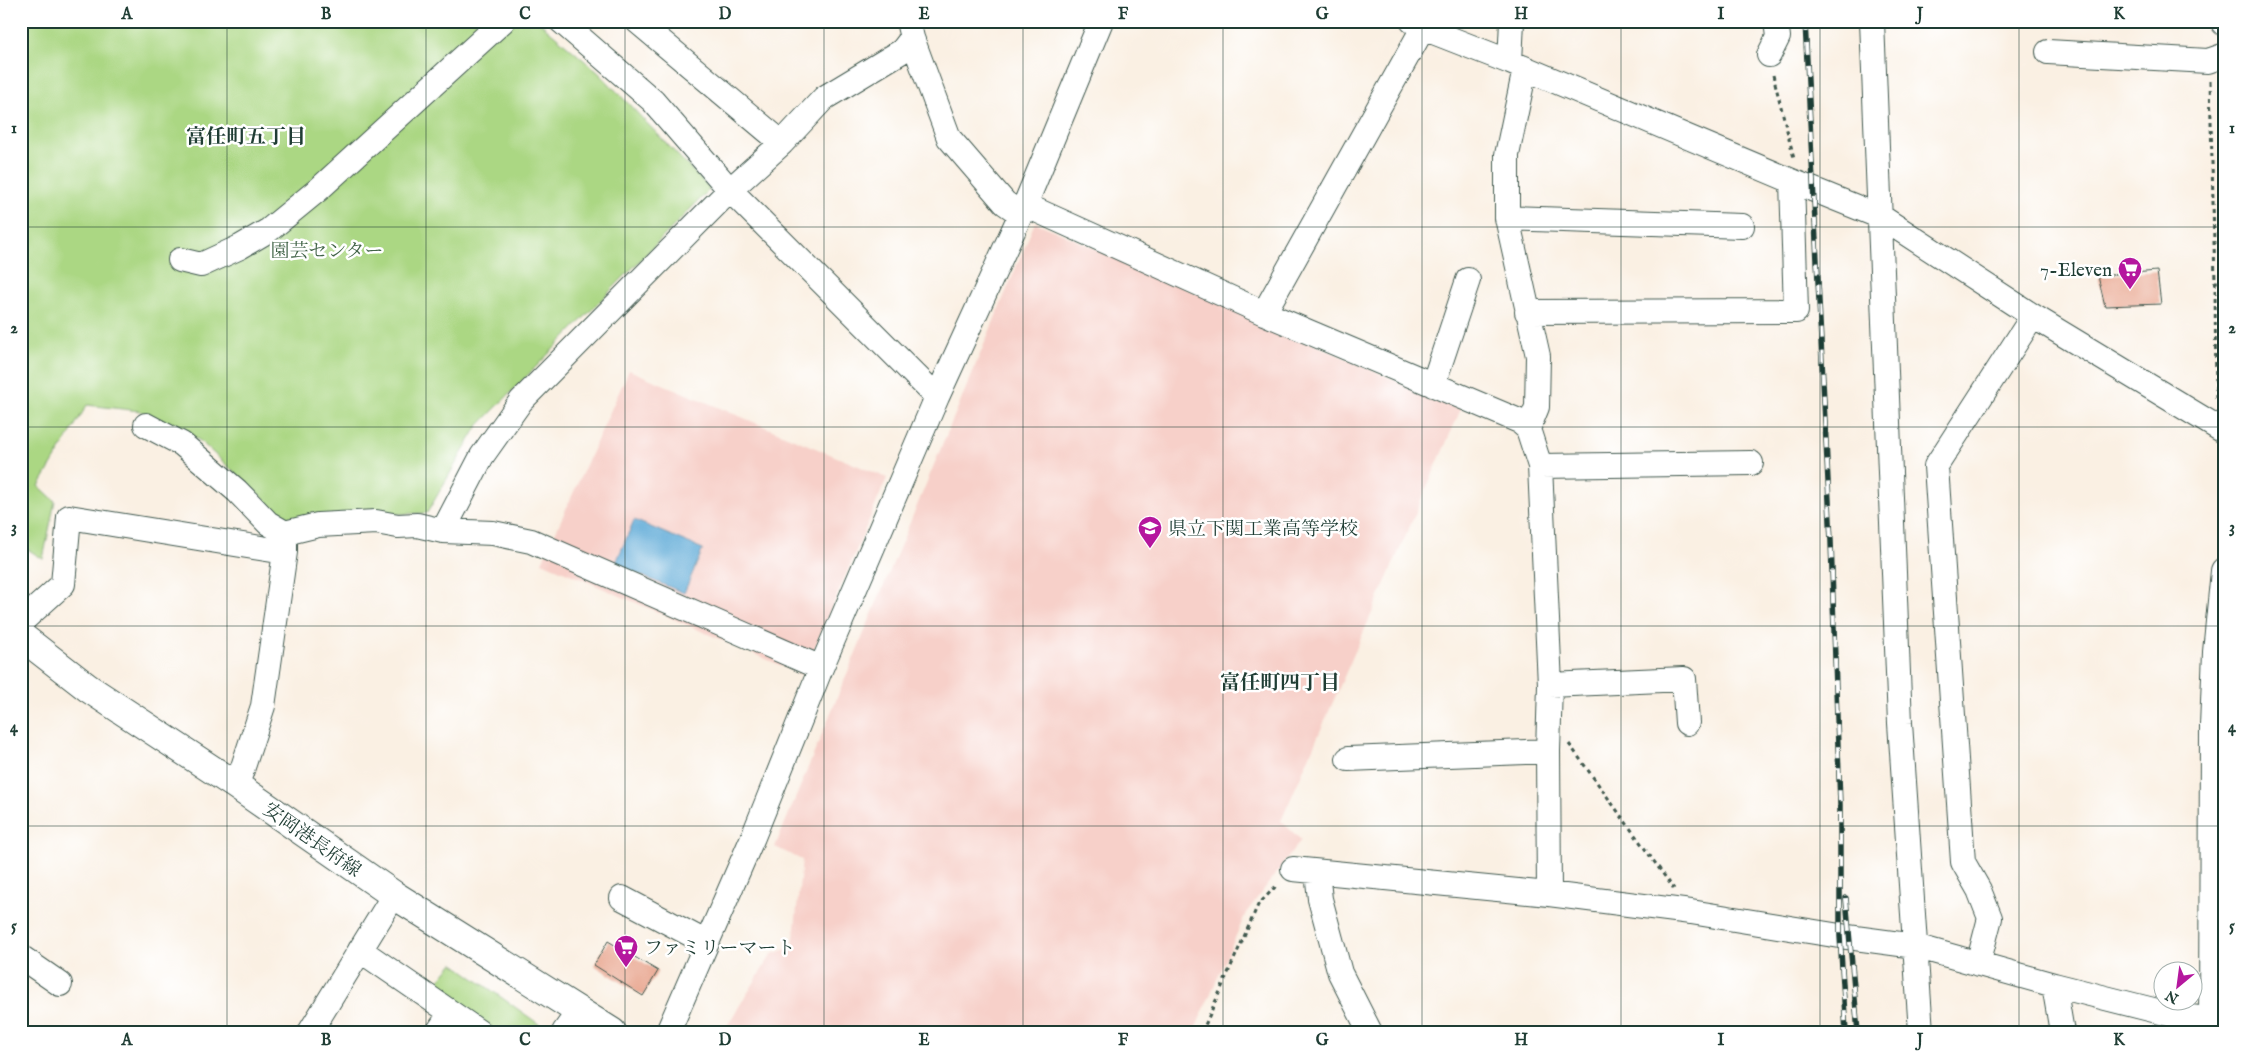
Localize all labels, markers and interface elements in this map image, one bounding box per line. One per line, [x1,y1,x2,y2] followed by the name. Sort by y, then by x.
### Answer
[121,5,134,25] text: A
[321,5,332,25] text: B
[519,5,531,25] text: C
[719,5,732,25] text: D
[918,5,930,25] text: E
[1118,5,1129,25] text: F
[1316,5,1329,25] text: G
[1514,5,1528,25] text: H
[1718,5,1725,25] text: I
[1915,5,1924,25] text: J
[2113,5,2126,25] text: K
[11,119,17,139] text: 1
[2229,119,2235,139] text: 1
[186,125,306,150] district label: 富任町五丁目
[270,240,384,264] park label: 園芸センター
[2117,256,2143,290] supermarket icon: 7-Eleven
[2040,259,2112,283] place label: 7-Eleven
[10,319,18,339] text: 2
[2228,319,2236,339] text: 2
[1137,515,1163,549] school or university icon: 県立下関工業高等学校
[11,518,17,538] text: 3
[1168,518,1358,542] place label: 県立下関工業高等学校
[2229,518,2235,538] text: 3
[1220,671,1340,696] district label: 富任町四丁目
[10,718,19,738] text: 4
[2228,718,2237,738] text: 4
[258,798,365,883] street label: 安岡港長府線
[11,917,17,937] text: 5
[2229,917,2235,937] text: 5
[613,934,639,968] supermarket icon: ファミリーマート
[644,937,796,961] place label: ファミリーマート
[2154,960,2204,1010] north arrow
[2163,986,2183,1008] text: N
[121,1031,134,1051] text: A
[321,1031,332,1051] text: B
[519,1031,531,1051] text: C
[719,1031,732,1051] text: D
[918,1031,930,1051] text: E
[1118,1031,1129,1051] text: F
[1316,1031,1329,1051] text: G
[1514,1031,1528,1051] text: H
[1718,1031,1725,1051] text: I
[1915,1031,1924,1051] text: J
[2113,1031,2126,1051] text: K

